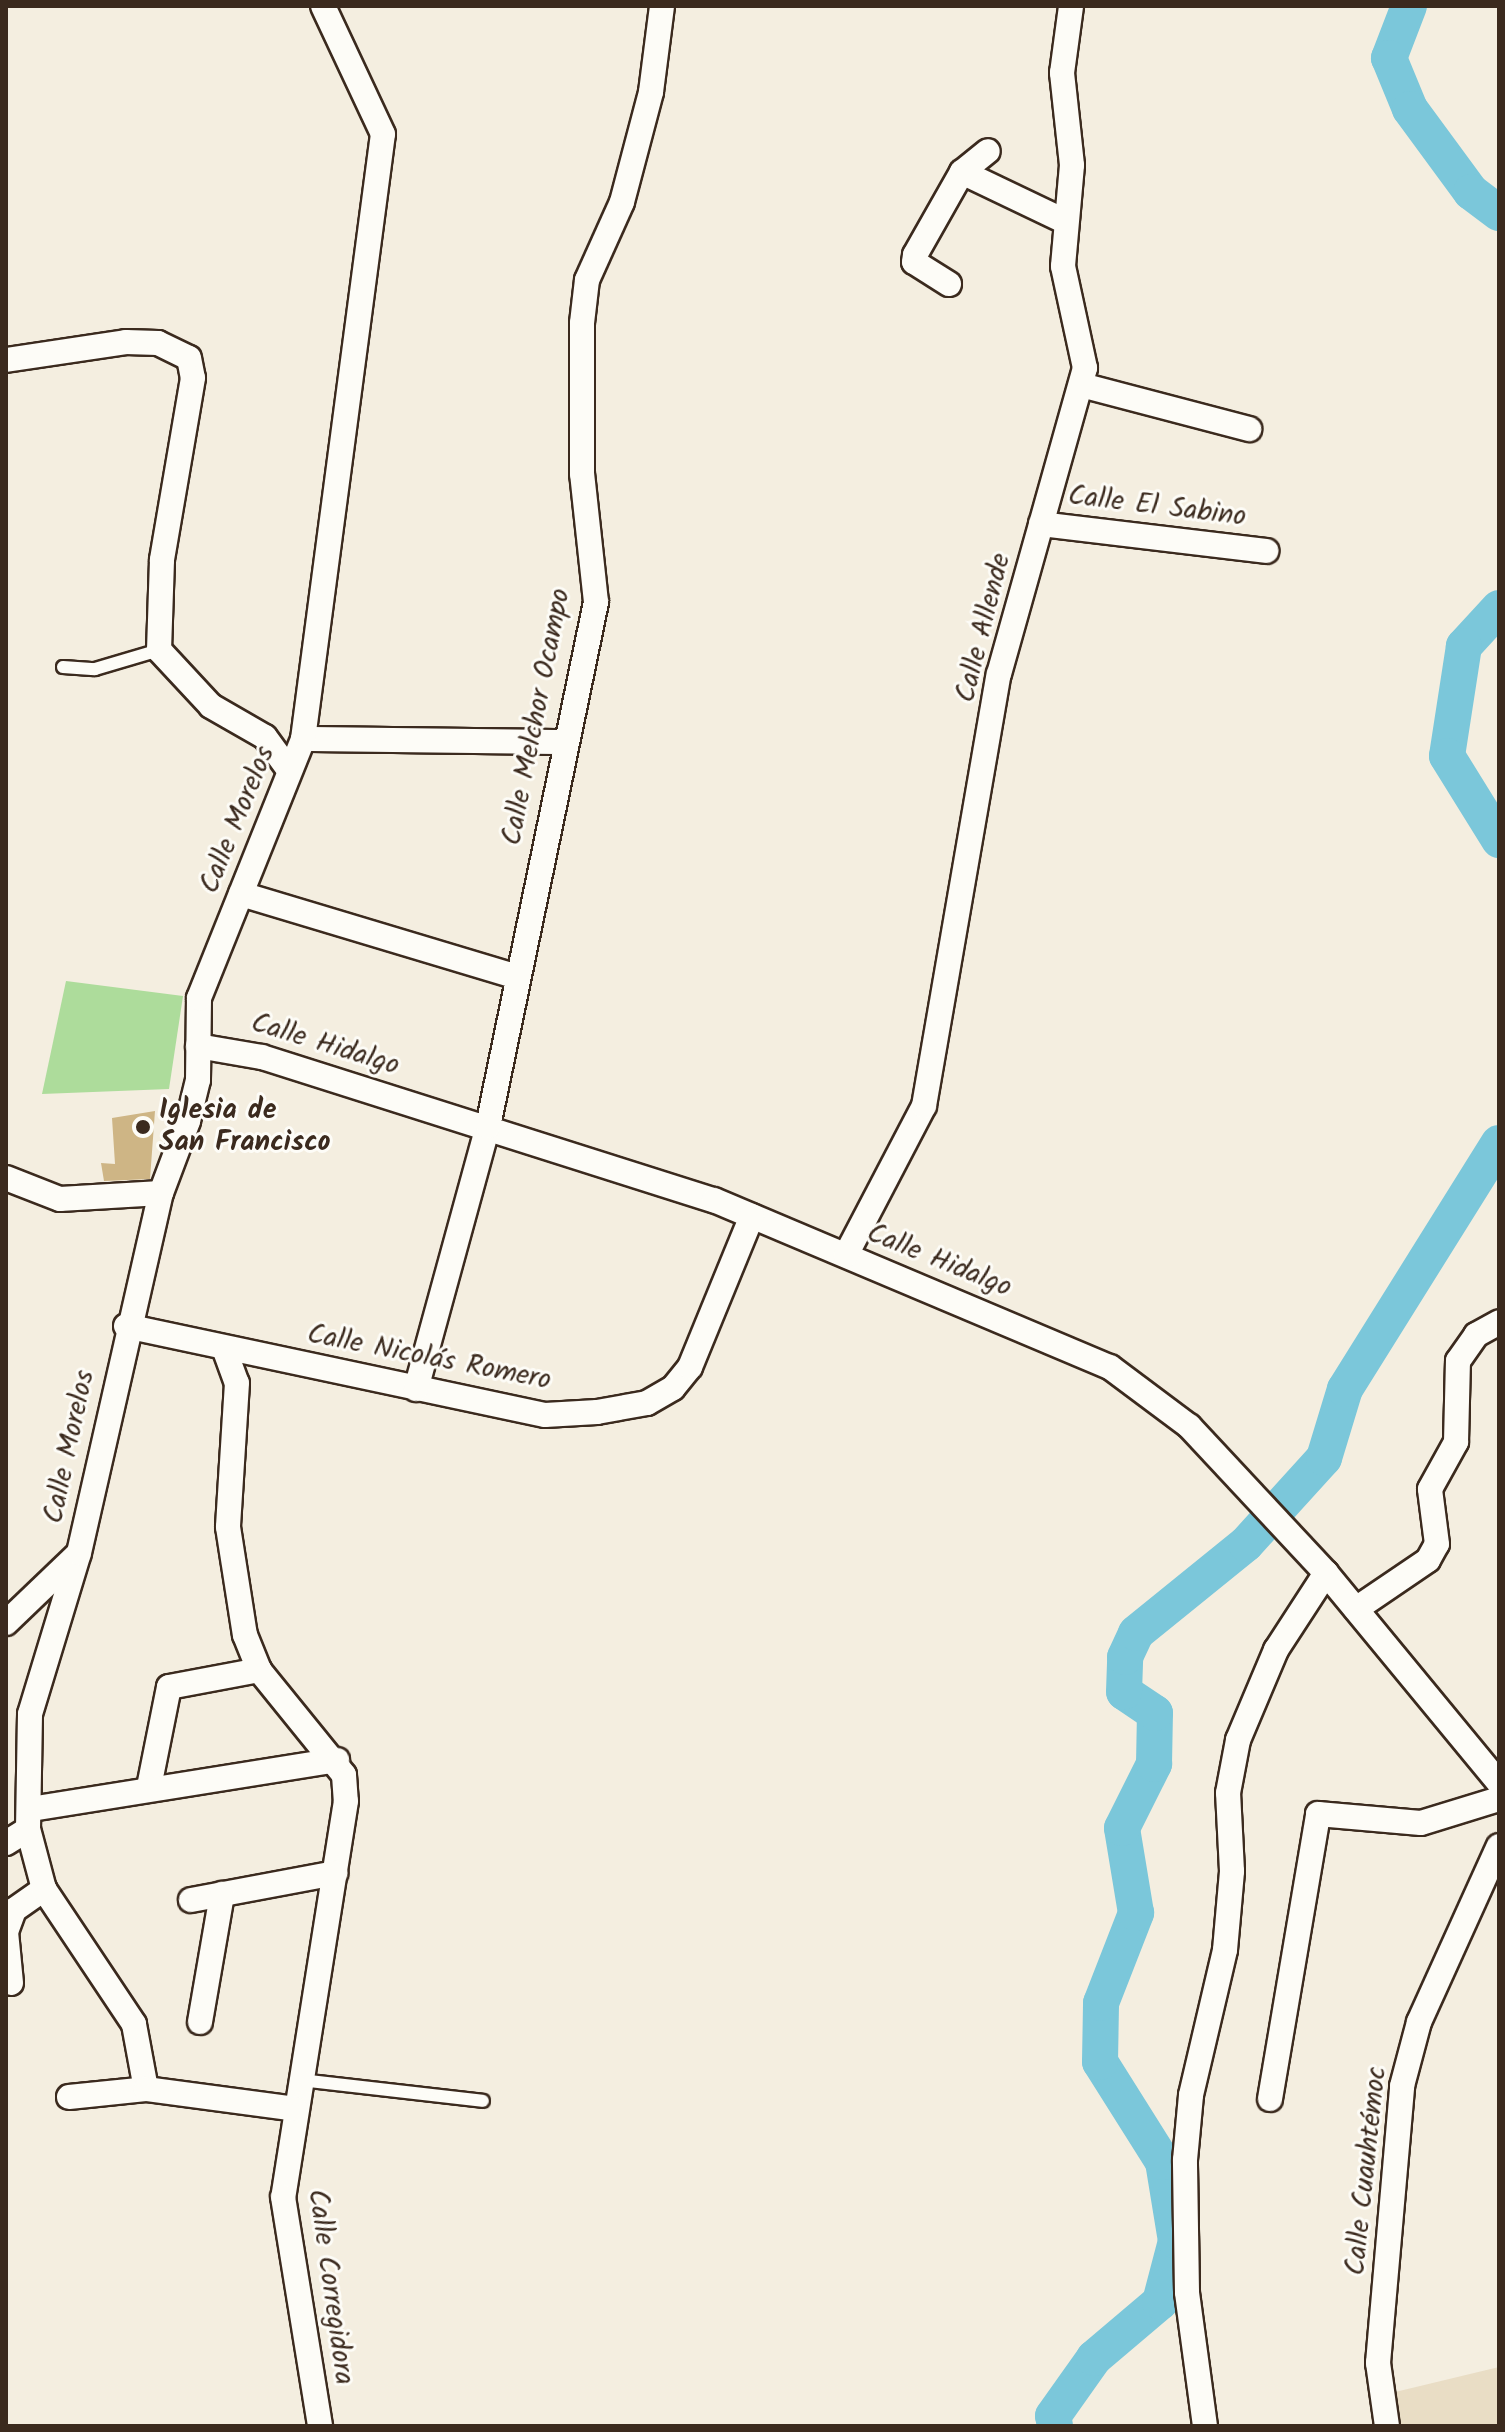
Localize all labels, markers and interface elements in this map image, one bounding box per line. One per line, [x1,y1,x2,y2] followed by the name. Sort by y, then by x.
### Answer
[1066,479,1248,535] street label: Calle El Sabino
[949,550,1019,706] street label: Calle Allende
[496,586,578,848] street label: Calle Melchor Ocampo
[193,742,283,898] street label: Calle Morelos
[247,1007,403,1083] street label: Calle Hidalgo
[159,1094,331,1160] place label: Iglesia de San Francisco
[134,1118,152,1136] marker: Iglesia de San Francisco
[862,1217,1016,1305] street label: Calle Hidalgo
[304,1318,554,1398] street label: Calle Nicolás Romero
[37,1367,103,1527] street label: Calle Morelos
[1339,2065,1395,2277] street label: Calle Cuauhtémoc
[300,2187,360,2387] street label: Calle Corregidora

